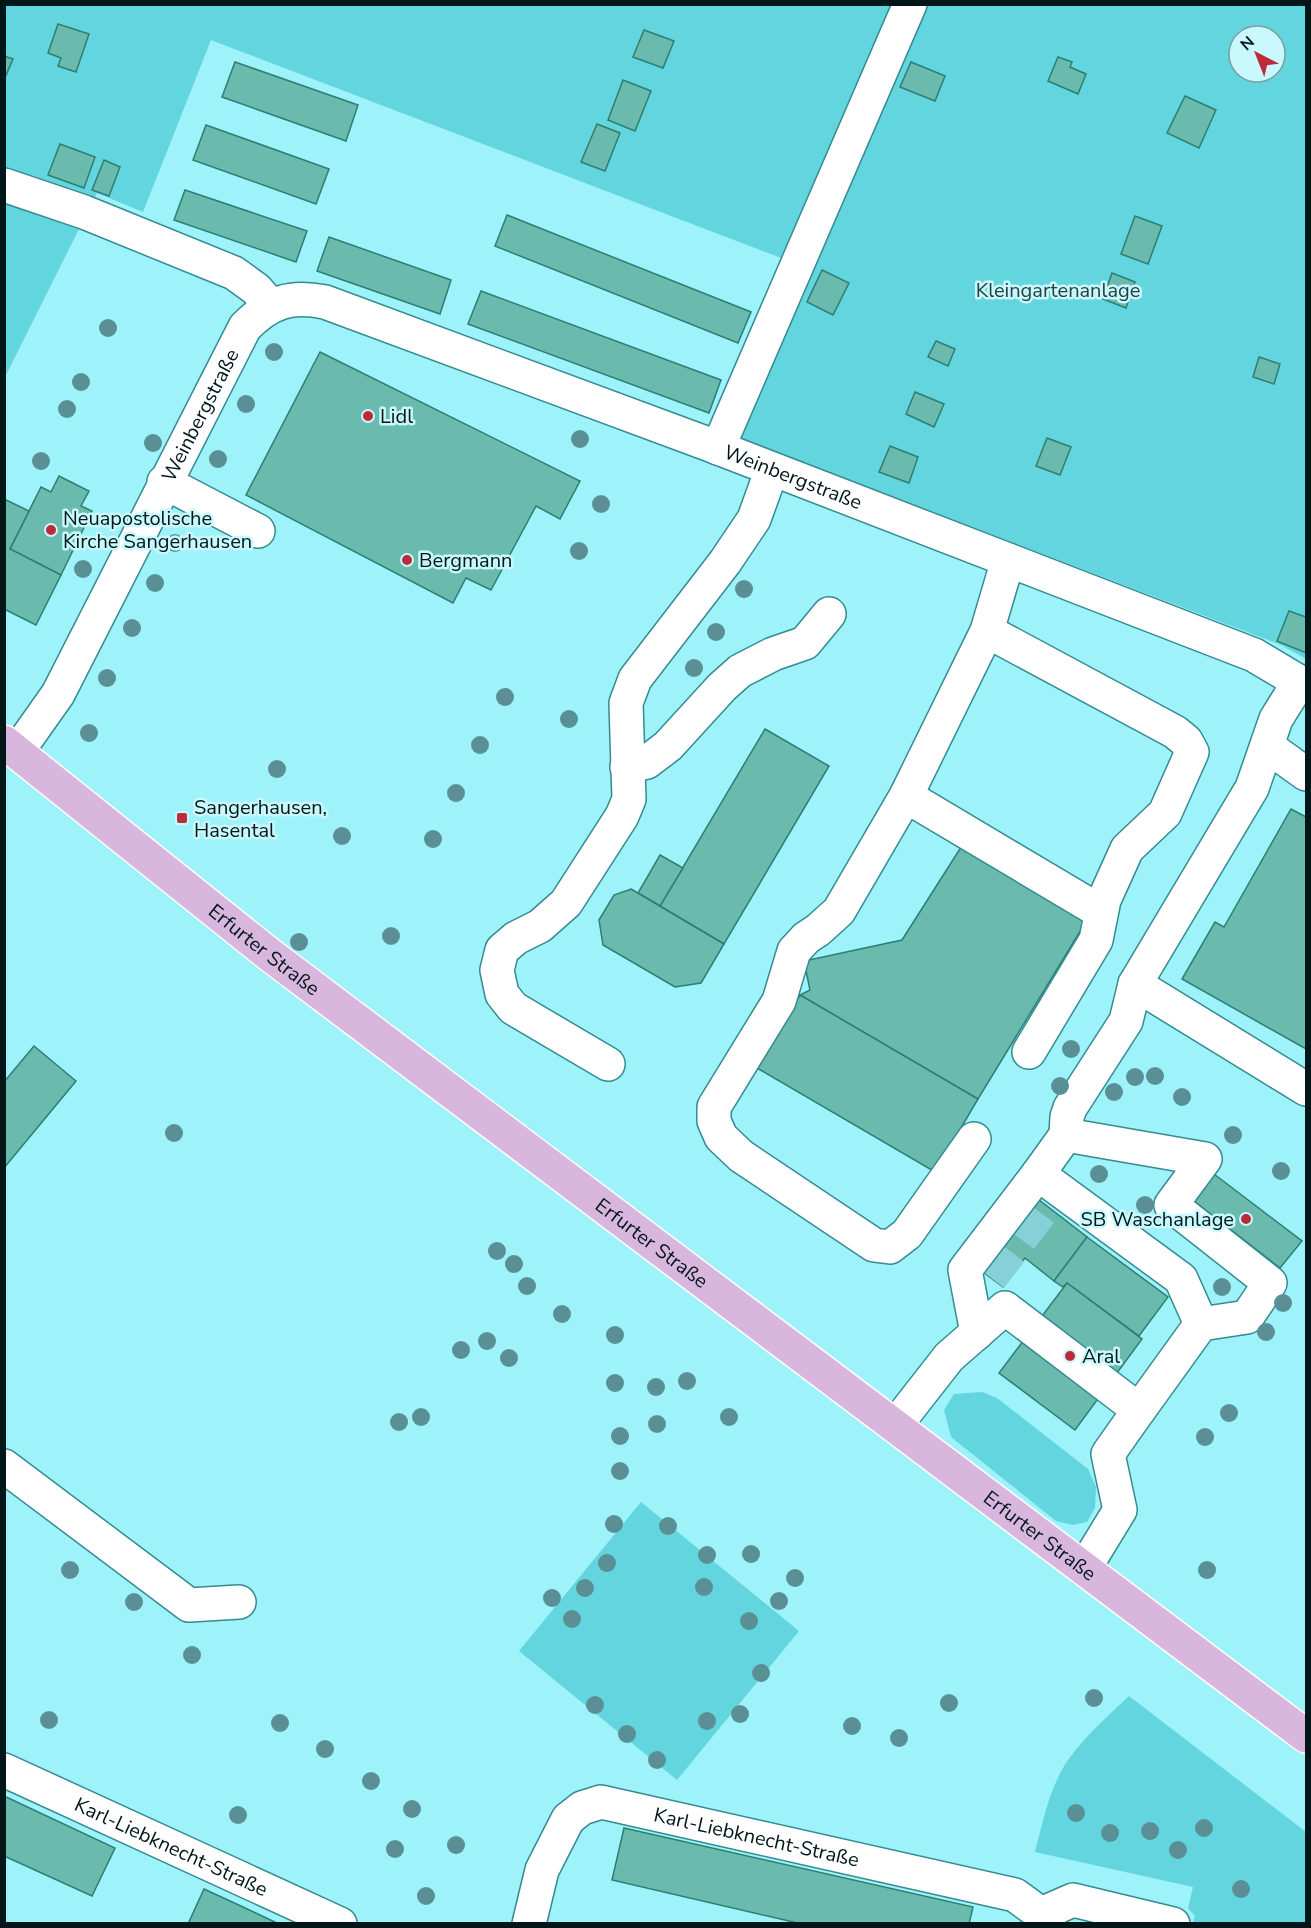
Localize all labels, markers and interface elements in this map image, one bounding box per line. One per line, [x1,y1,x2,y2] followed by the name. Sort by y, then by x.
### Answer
[1227,24,1287,84] north arrow
[1236,31,1259,56] text: N
[976,277,1140,304] park label: Kleingartenanlage
[155,344,245,486] street label: Weinbergstraße
[380,403,413,430] place label: Lidl
[361,409,375,423] marker: Lidl
[720,438,866,516] street label: Weinbergstraße
[63,505,252,555] place label: Neuapostolische Kirche Sangerhausen
[44,523,58,537] marker: Neuapostolische Kirche Sangerhausen
[419,547,512,574] place label: Bergmann
[400,553,414,567] marker: Bergmann
[194,794,327,844] place label: Sangerhausen, Hasental
[175,811,189,825] marker: Sangerhausen, Hasental
[203,897,326,1002] street label: Erfurter Straße
[590,1192,714,1294] street label: Erfurter Straße
[1080,1206,1234,1233] place label: SB Waschanlage
[1239,1212,1253,1226] marker: SB Waschanlage
[1082,1343,1120,1370] place label: Aral
[1063,1349,1077,1363] marker: Aral
[978,1484,1102,1587] street label: Erfurter Straße
[70,1791,272,1903] street label: Karl-Liebknecht-Straße
[651,1801,862,1873] street label: Karl-Liebknecht-Straße

